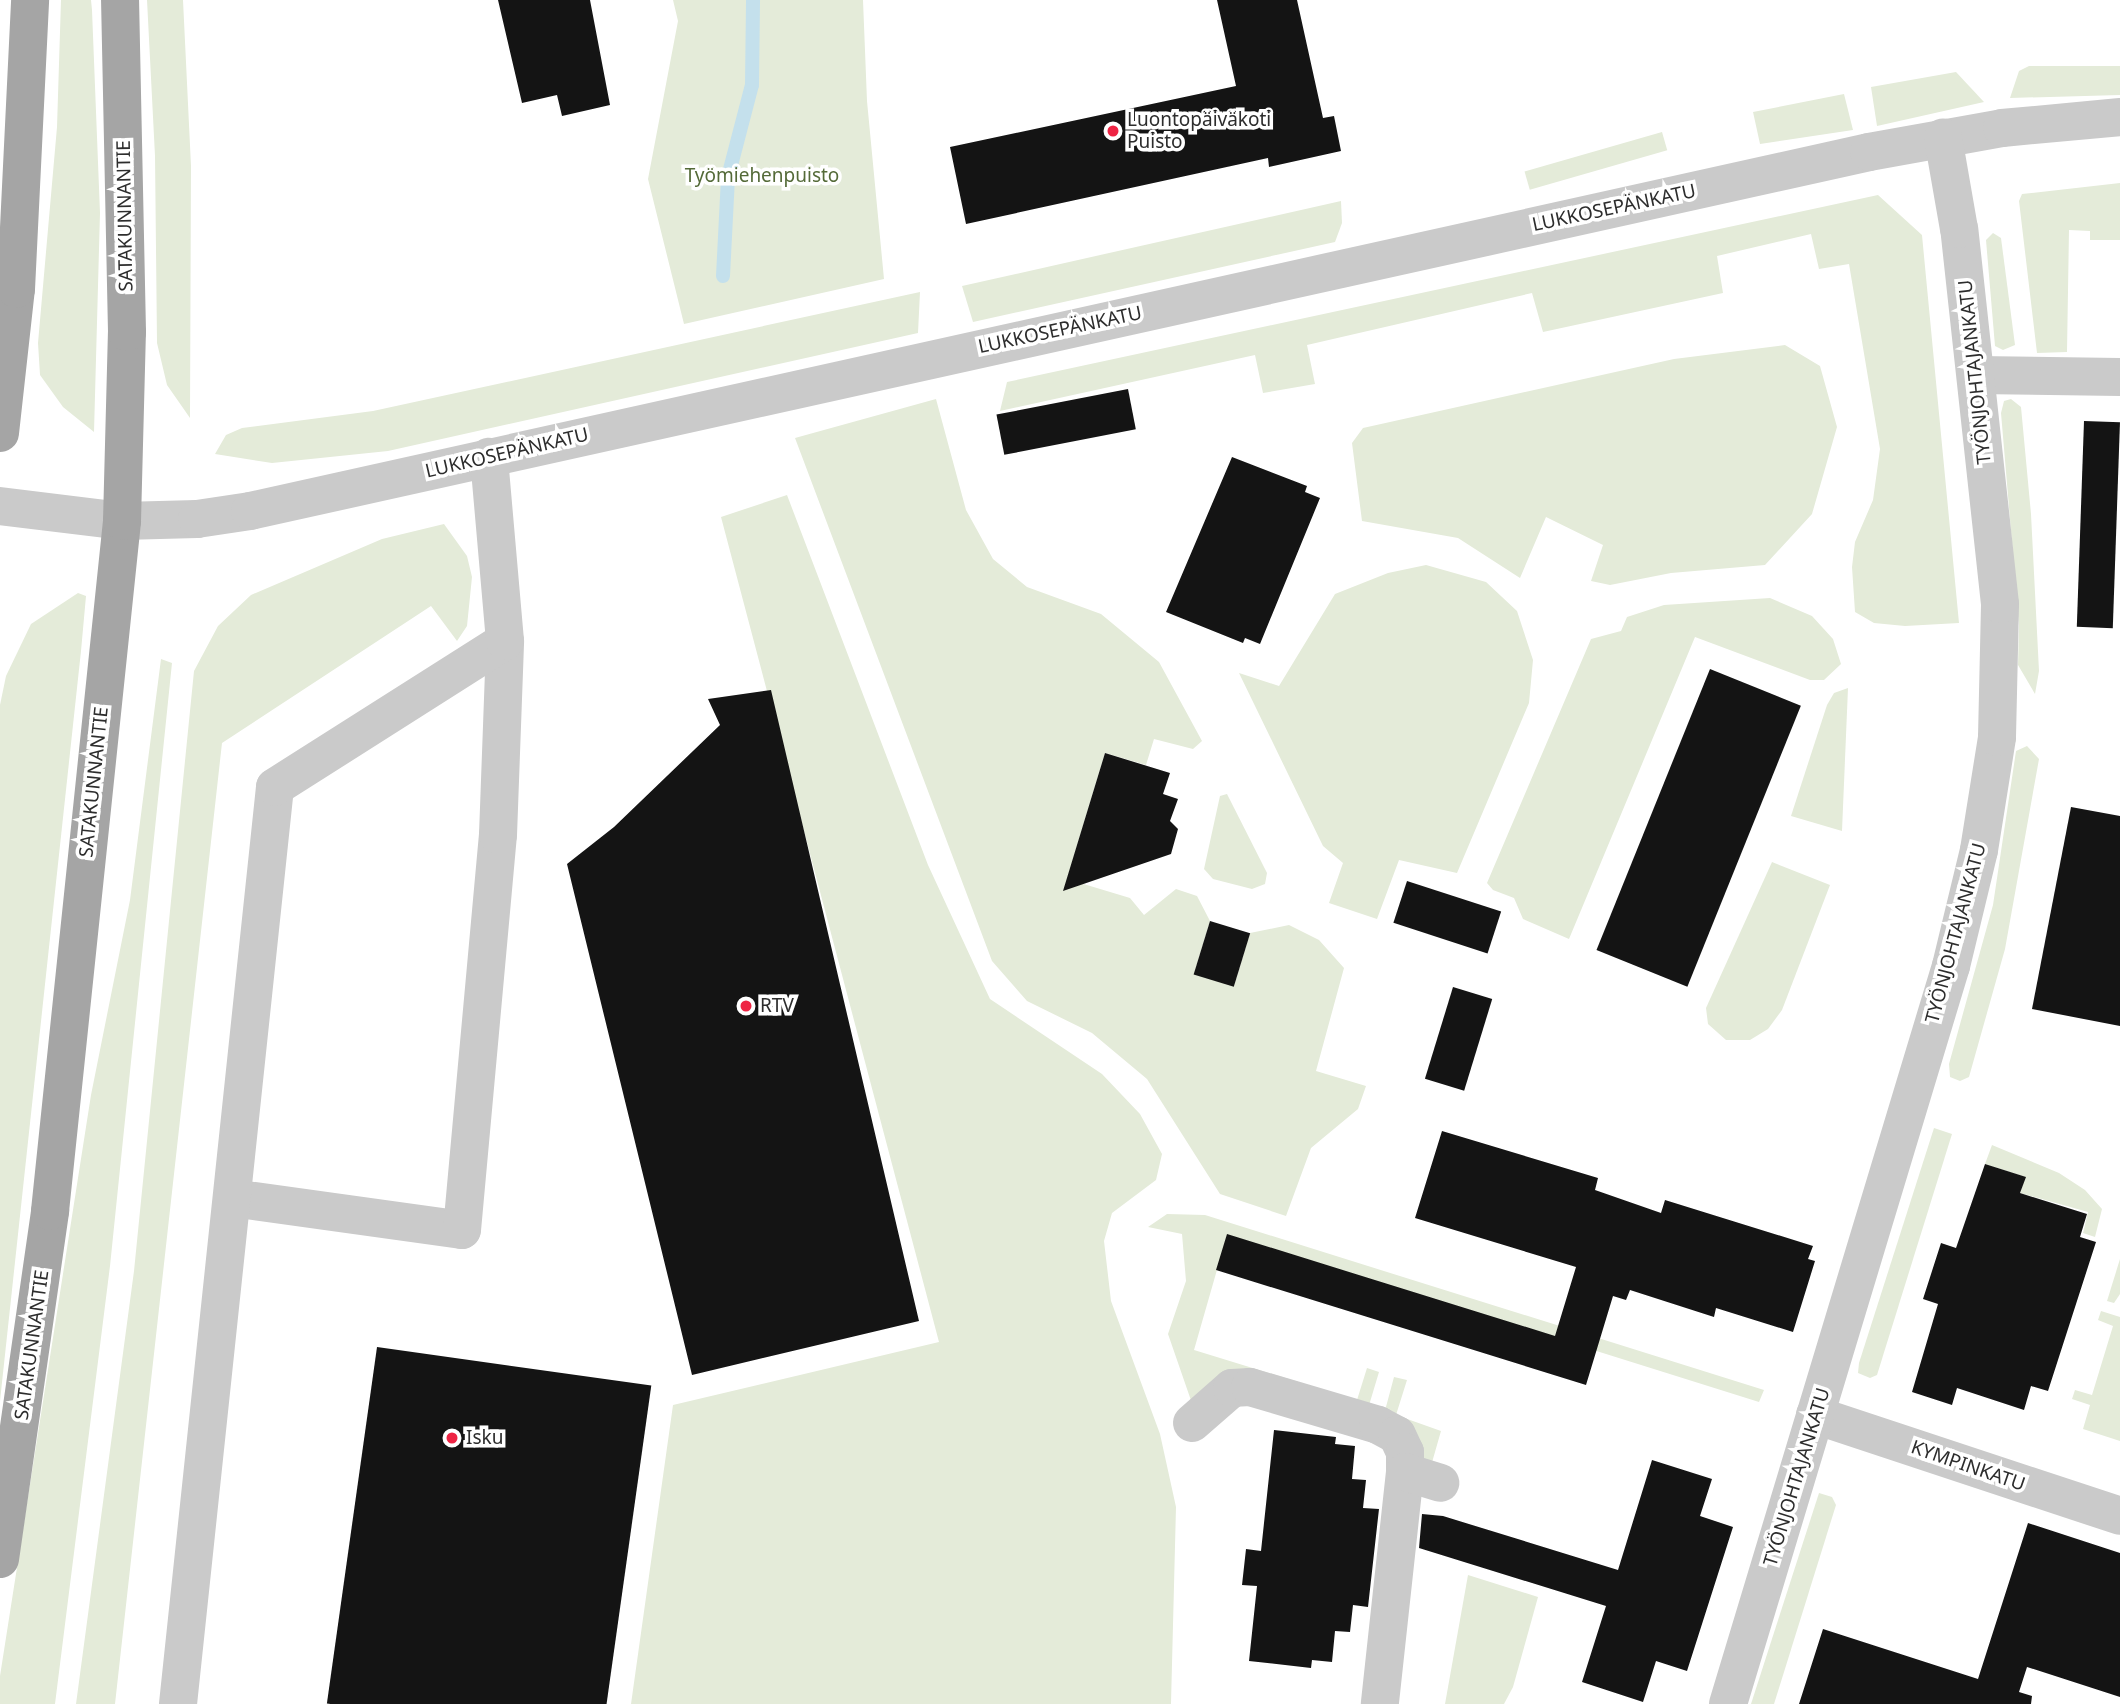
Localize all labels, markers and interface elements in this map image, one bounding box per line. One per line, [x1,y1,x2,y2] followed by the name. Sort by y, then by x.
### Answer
[1127,109,1271,153] place label: Luontopäiväkoti Puisto
[1105,123,1121,139] marker: Luontopäiväkoti Puisto
[112,140,138,292] street label: SATAKUNNANTIE
[685,165,839,187] park label: Työmiehenpuisto
[1530,180,1698,236] street label: LUKKOSEPÄNKATU
[1954,279,1996,465] street label: TYÖNJOHTAJANKATU
[976,302,1144,358] street label: LUKKOSEPÄNKATU
[423,423,591,483] street label: LUKKOSEPÄNKATU
[75,706,113,858] street label: SATAKUNNANTIE
[1921,840,1991,1026] street label: TYÖNJOHTAJANKATU
[760,995,794,1017] place label: RTV
[738,998,754,1014] marker: RTV
[10,1269,54,1421] street label: SATAKUNNANTIE
[1759,1385,1835,1569] street label: TYÖNJOHTAJANKATU
[466,1427,503,1449] place label: Isku
[444,1430,460,1446] marker: Isku
[1908,1436,2028,1496] street label: KYMPINKATU

